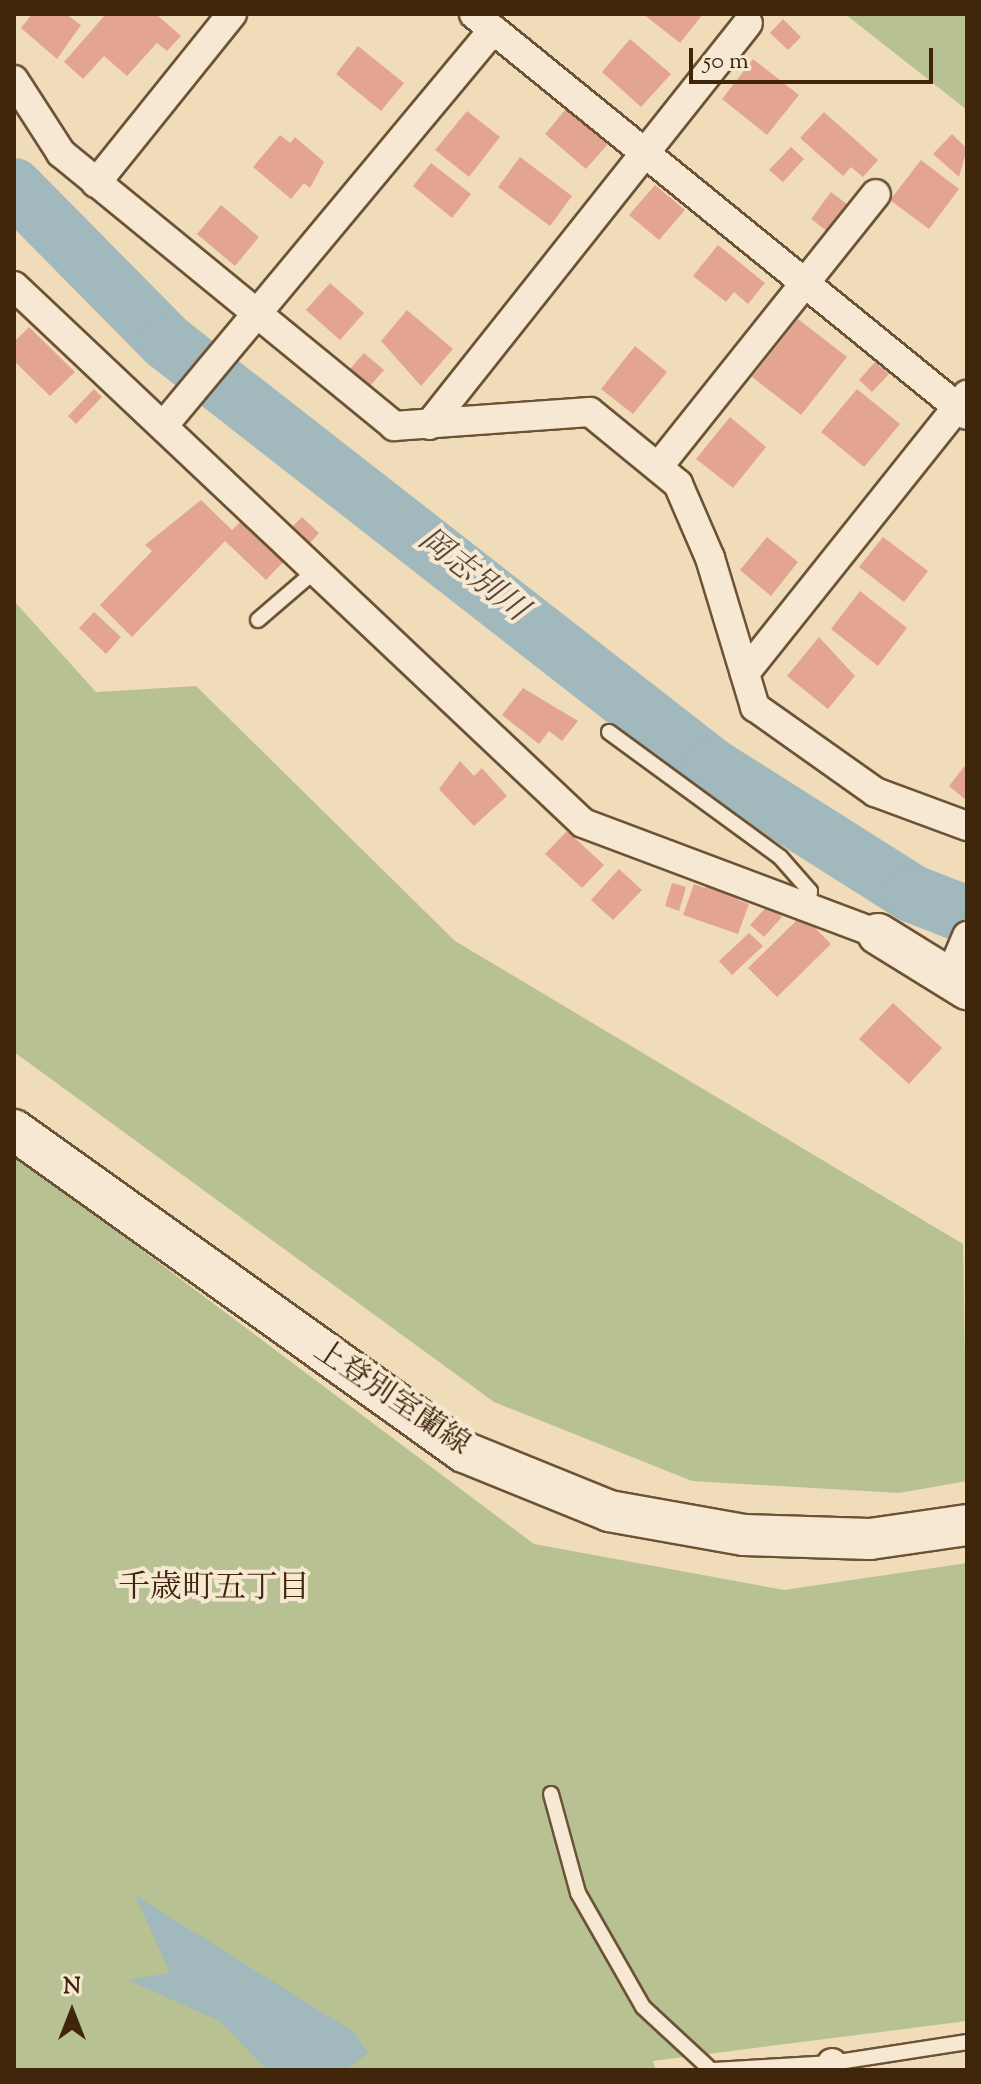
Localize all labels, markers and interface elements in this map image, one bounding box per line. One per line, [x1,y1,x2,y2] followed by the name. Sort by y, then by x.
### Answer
[693,32,937,82] scale bar
[703,45,749,79] text: 50 m
[410,521,534,631] water label: 岡志別川
[306,1334,476,1464] street label: 上登別室蘭線
[118,1570,310,1608] district label: 千歳町五丁目
[32,1972,112,2052] north arrow
[63,1972,81,2004] text: N

